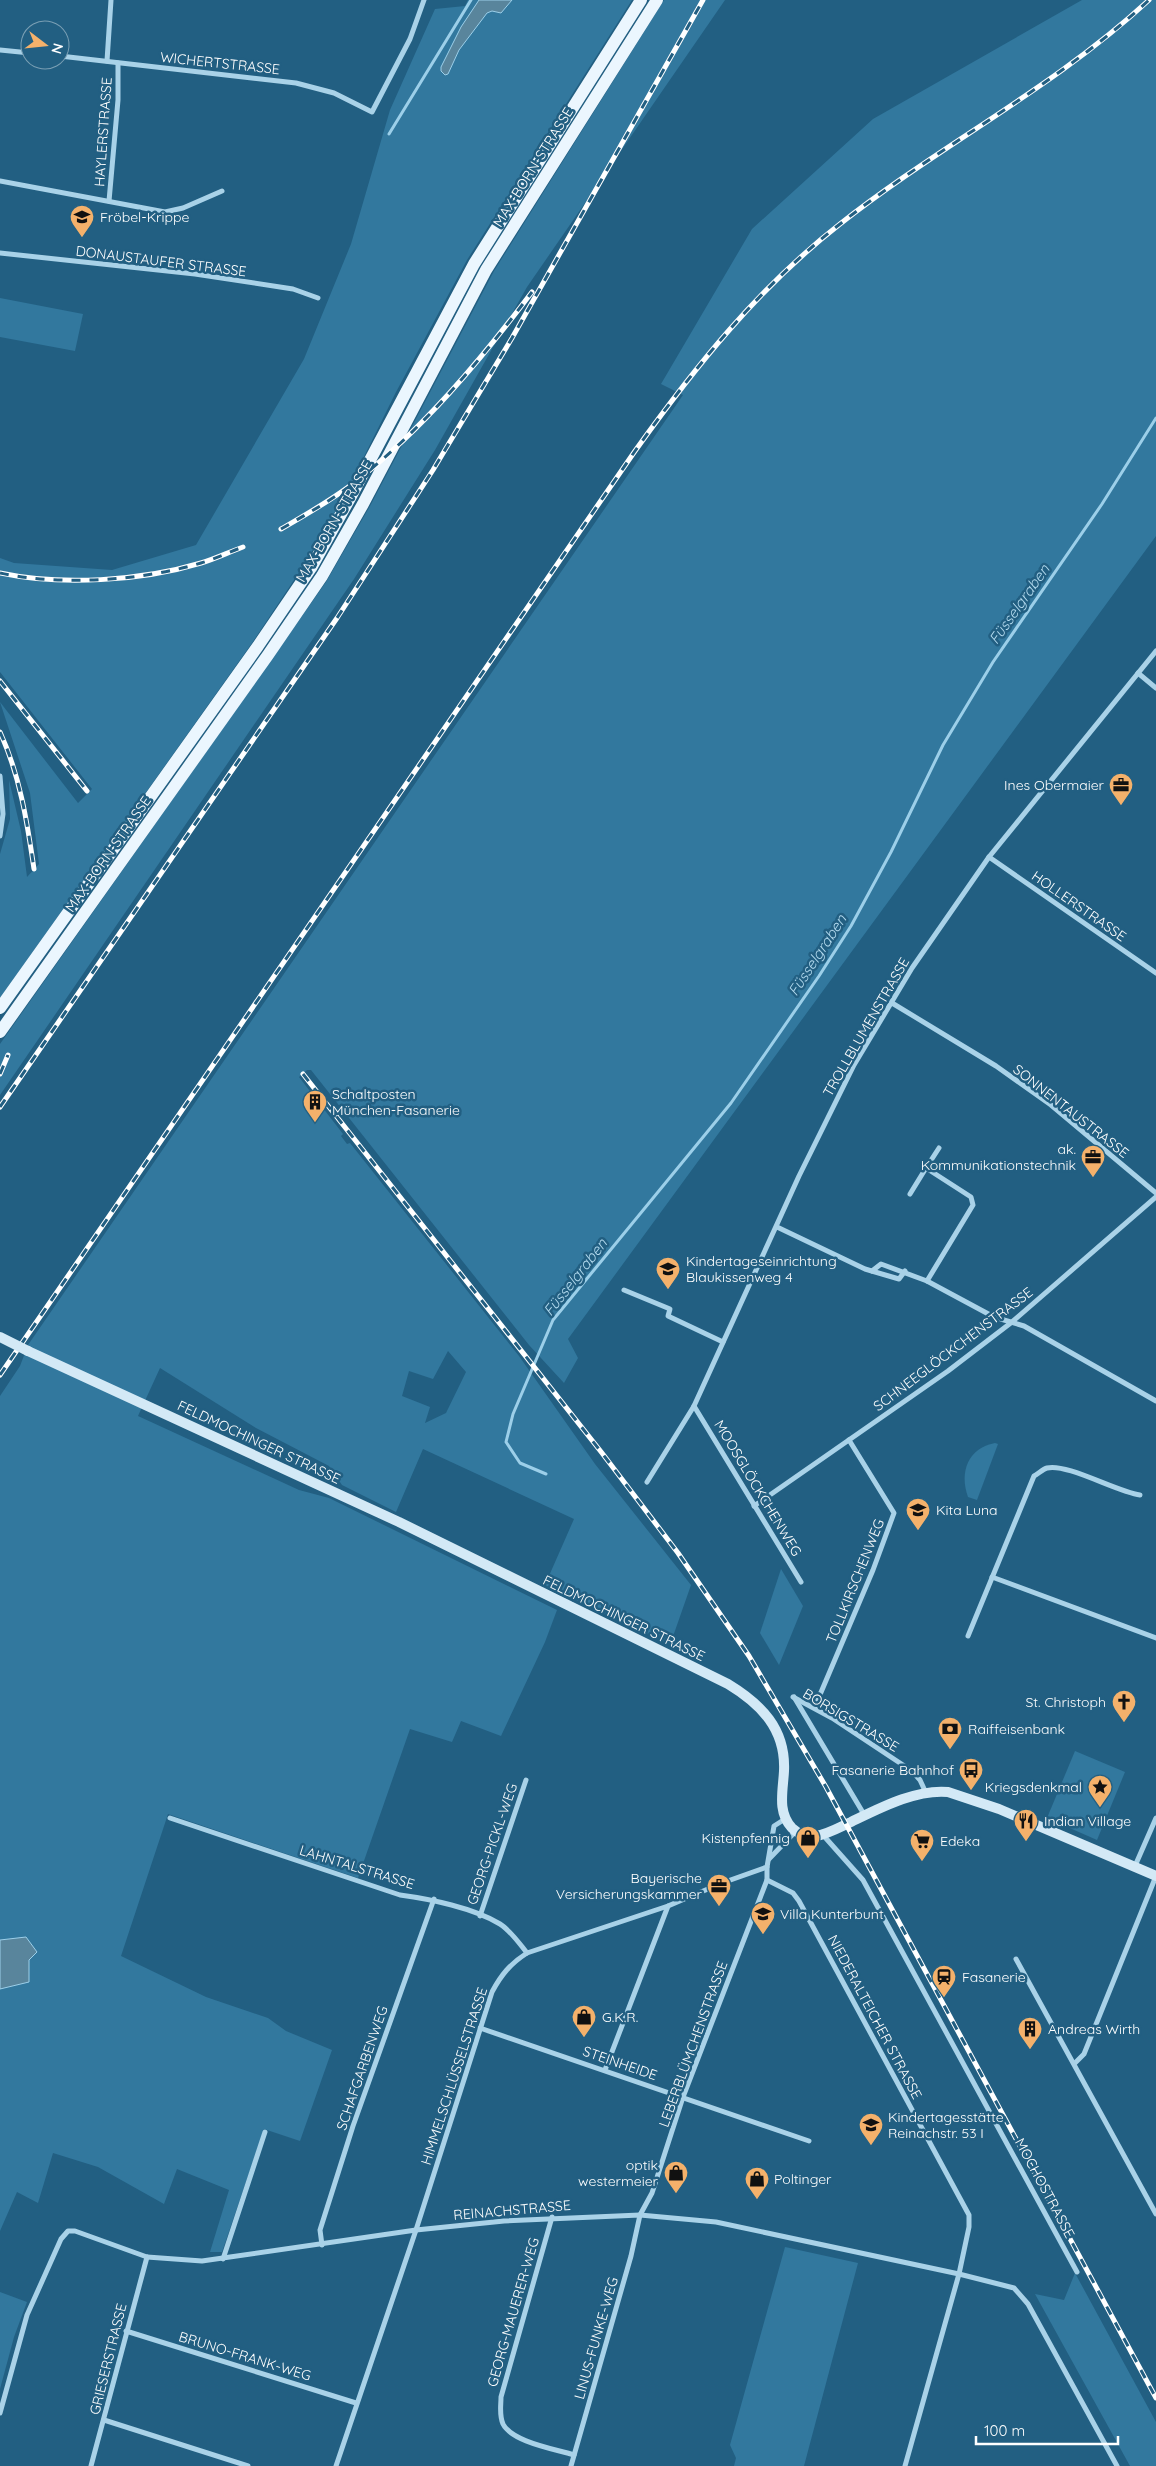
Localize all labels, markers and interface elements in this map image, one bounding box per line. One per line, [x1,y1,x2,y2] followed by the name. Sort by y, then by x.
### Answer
[20,20,70,70] north arrow
[47,41,68,56] text: N
[159,48,281,78] street label: WICHERTSTRASSE
[90,77,116,187] street label: HAYLERSTRASSE
[489,104,577,230] street label: MAX-BORN-STRASSE
[69,204,95,238] school or university icon: Fröbel-Krippe
[100,208,189,226] place label: Fröbel-Krippe
[75,242,247,280] street label: DONAUSTAUFER STRASSE
[292,457,376,585] street label: MAX-BORN-STRASSE
[985,560,1054,648] water label: Füsselgraben
[1108,772,1134,806] office icon: Ines Obermaier
[1004,776,1105,794] place label: Ines Obermaier
[61,792,155,916] street label: MAX-BORN-STRASSE
[1028,867,1130,945] street label: HOLLERSTRASSE
[784,911,850,999] water label: Füsselgraben
[819,954,913,1100] street label: TROLLBLUMENSTRASSE
[1009,1060,1133,1162] street label: SONNENTAUSTRASSE
[332,1085,460,1119] place label: Schaltposten München-Fasanerie
[302,1089,328,1123] building icon: Schaltposten München-Fasanerie
[921,1140,1076,1174] place label: ak. Kommunikationstechnik
[1080,1144,1106,1178] office icon: ak. Kommunikationstechnik
[539,1234,611,1319] water label: Füsselgraben
[686,1252,837,1286] place label: Kindertageseinrichtung Blaukissenweg 4
[655,1256,681,1290] school or university icon: Kindertageseinrichtung Blaukissenweg 4
[870,1283,1036,1415] street label: SCHNEEGLÖCKCHENSTRASSE
[175,1396,343,1488] street label: FELDMOCHINGER STRASSE
[710,1417,806,1559] street label: MOOSGLÖCKCHENWEG
[905,1497,931,1531] school or university icon: Kita Luna
[936,1501,998,1519] place label: Kita Luna
[822,1516,888,1646] street label: TOLLKIRSCHENWEG
[540,1571,708,1665] street label: FELDMOCHINGER STRASSE
[800,1684,902,1756] street label: BORSIGSTRASSE
[1111,1689,1137,1723] church icon: St. Christoph
[1025,1693,1106,1711] place label: St. Christoph
[937,1716,963,1750] bank icon: Raiffeisenbank
[968,1720,1065,1738] place label: Raiffeisenbank
[958,1757,984,1791] bus stop icon: Fasanerie Bahnhof
[832,1761,954,1779] place label: Fasanerie Bahnhof
[1087,1774,1113,1808] place icon: Kriegsdenkmal
[985,1778,1082,1796] place label: Kriegsdenkmal
[463,1781,521,1907] street label: GEORG-PICKL-WEG
[1013,1808,1039,1842] restaurant icon: Indian Village
[1044,1812,1131,1830] place label: Indian Village
[795,1825,821,1859] shop icon: Kistenpfennig
[909,1828,935,1862] supermarket icon: Edeka
[701,1829,790,1847] place label: Kistenpfennig
[940,1832,980,1850] place label: Edeka
[297,1841,417,1893] street label: LAHNTALSTRASSE
[556,1869,703,1903] place label: Bayerische Versicherungskammer
[706,1873,732,1907] office icon: Bayerische Versicherungskammer
[750,1901,776,1935] school or university icon: Villa Kunterbunt
[780,1905,884,1923] place label: Villa Kunterbunt
[824,1932,926,2102] street label: NIEDERALTEICHER STRASSE
[655,1958,731,2130] street label: LEBERBLÜMCHENSTRASSE
[931,1964,957,1998] station icon: Fasanerie
[962,1968,1026,1986] place label: Fasanerie
[417,1985,491,2167] street label: HIMMELSCHLÜSSELSTRASSE
[332,2003,392,2133] street label: SCHAFGARBENWEG
[571,2004,597,2038] shop icon: G.K.R.
[602,2008,638,2026] place label: G.K.R.
[1017,2016,1043,2050] building icon: Andreas Wirth
[1048,2020,1140,2038] place label: Andreas Wirth
[580,2042,660,2084] street label: STEINHEIDE
[888,2108,1004,2142] place label: Kindertagesstätte Reinachstr. 53 I
[858,2112,884,2146] school or university icon: Kindertagesstätte Reinachstr. 53 I
[1011,2135,1079,2241] street label: MOCHOSTRASSE
[578,2156,659,2190] place label: optik westermeier
[663,2160,689,2194] shop icon: optik westermeier
[744,2166,770,2200] shop icon: Poltinger
[774,2170,832,2188] place label: Poltinger
[453,2196,571,2224] street label: REINACHSTRASSE
[483,2235,543,2389] street label: GEORG-MAUERER-WEG
[570,2275,622,2401] street label: LINUS-FUNKE-WEG
[85,2301,131,2417] street label: GRIESERSTRASSE
[177,2327,313,2385] street label: BRUNO-FRANK-WEG
[976,2414,1118,2446] scale bar
[984,2421,1025,2440] text: 100 m

